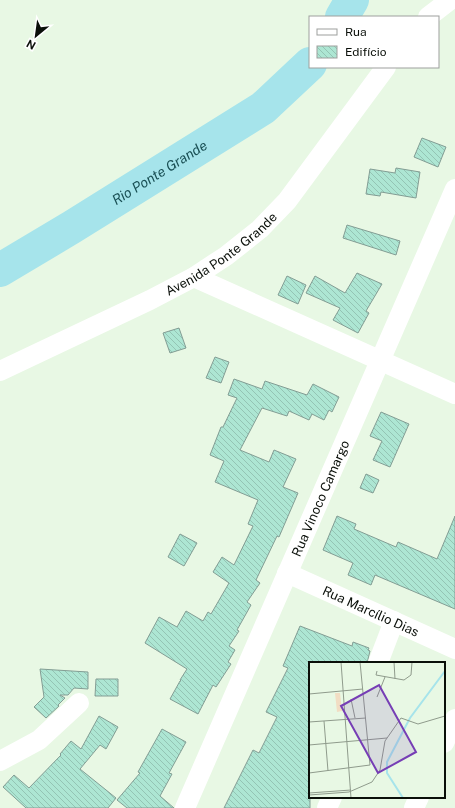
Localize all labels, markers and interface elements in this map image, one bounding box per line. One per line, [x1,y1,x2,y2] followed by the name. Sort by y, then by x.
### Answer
[16,16,56,56] north arrow
[309,16,439,68] legend
[345,25,367,39] text: Rua
[24,37,38,52] text: N
[345,45,387,59] text: Edifício
[109,137,210,208] water label: Rio Ponte Grande
[163,209,280,298] street label: Avenida Ponte Grande
[288,438,352,559] street label: Rua Vinoco Camargo
[320,583,421,639] street label: Rua Marcílio Dias
[309,662,445,798] inset map

